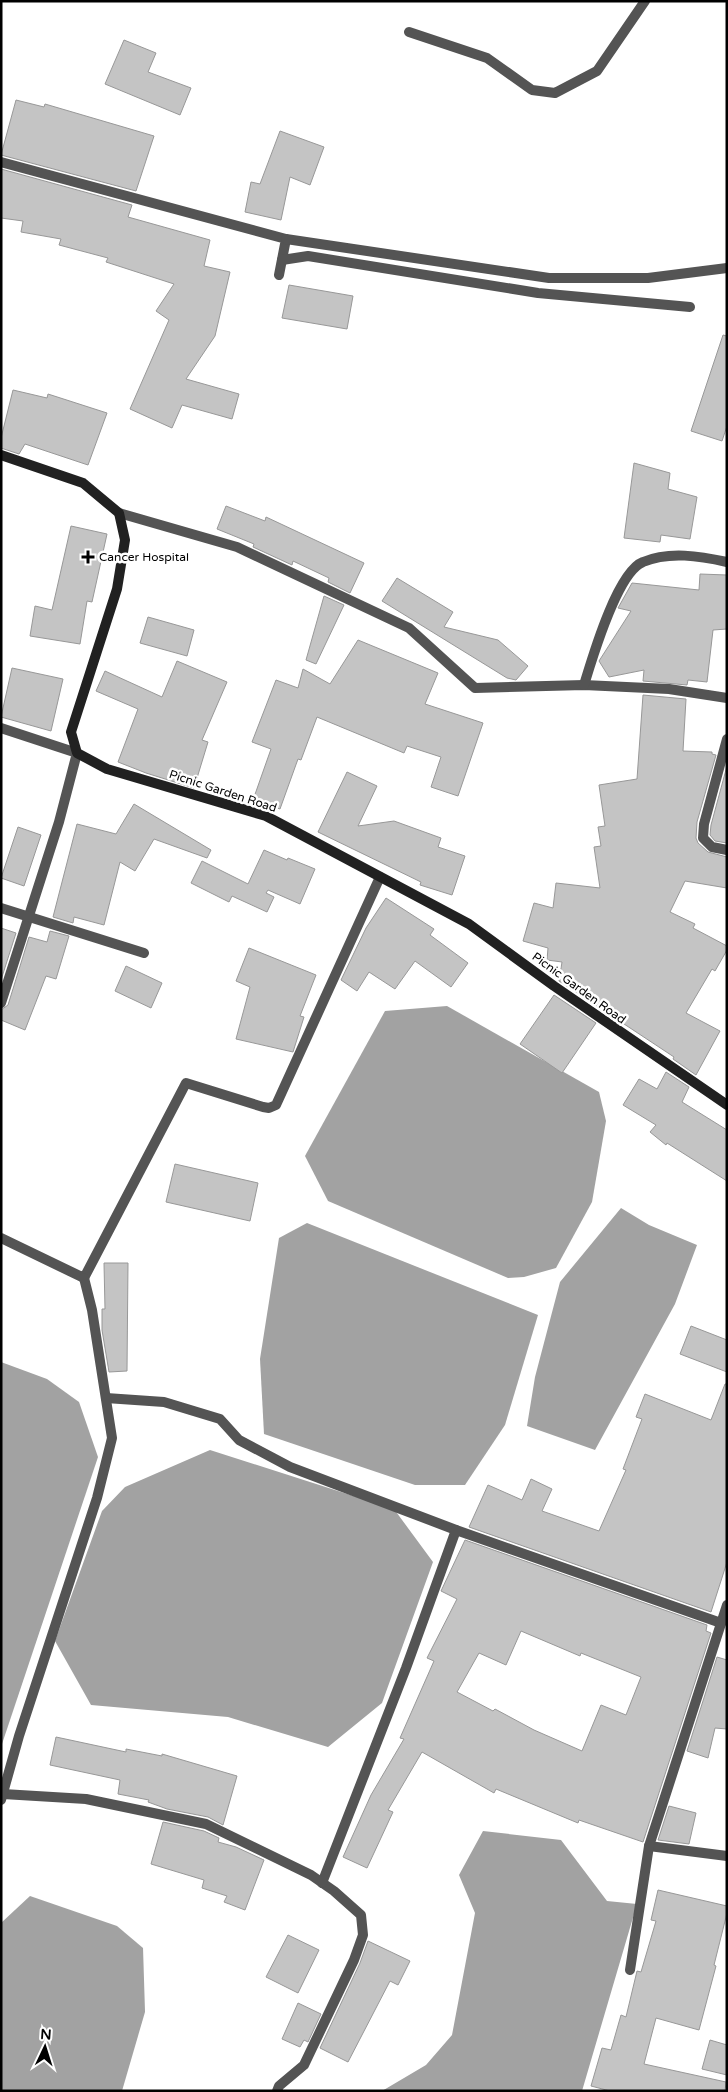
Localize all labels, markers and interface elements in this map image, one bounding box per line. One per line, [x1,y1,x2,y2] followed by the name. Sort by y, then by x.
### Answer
[81,550,95,564] marker: Cancer Hospital
[99,550,189,564] place label: Cancer Hospital
[167,767,279,815] street label: Picnic Garden Road
[529,949,629,1027] street label: Picnic Garden Road
[20,2022,70,2072] north arrow
[40,2026,52,2043] text: N

